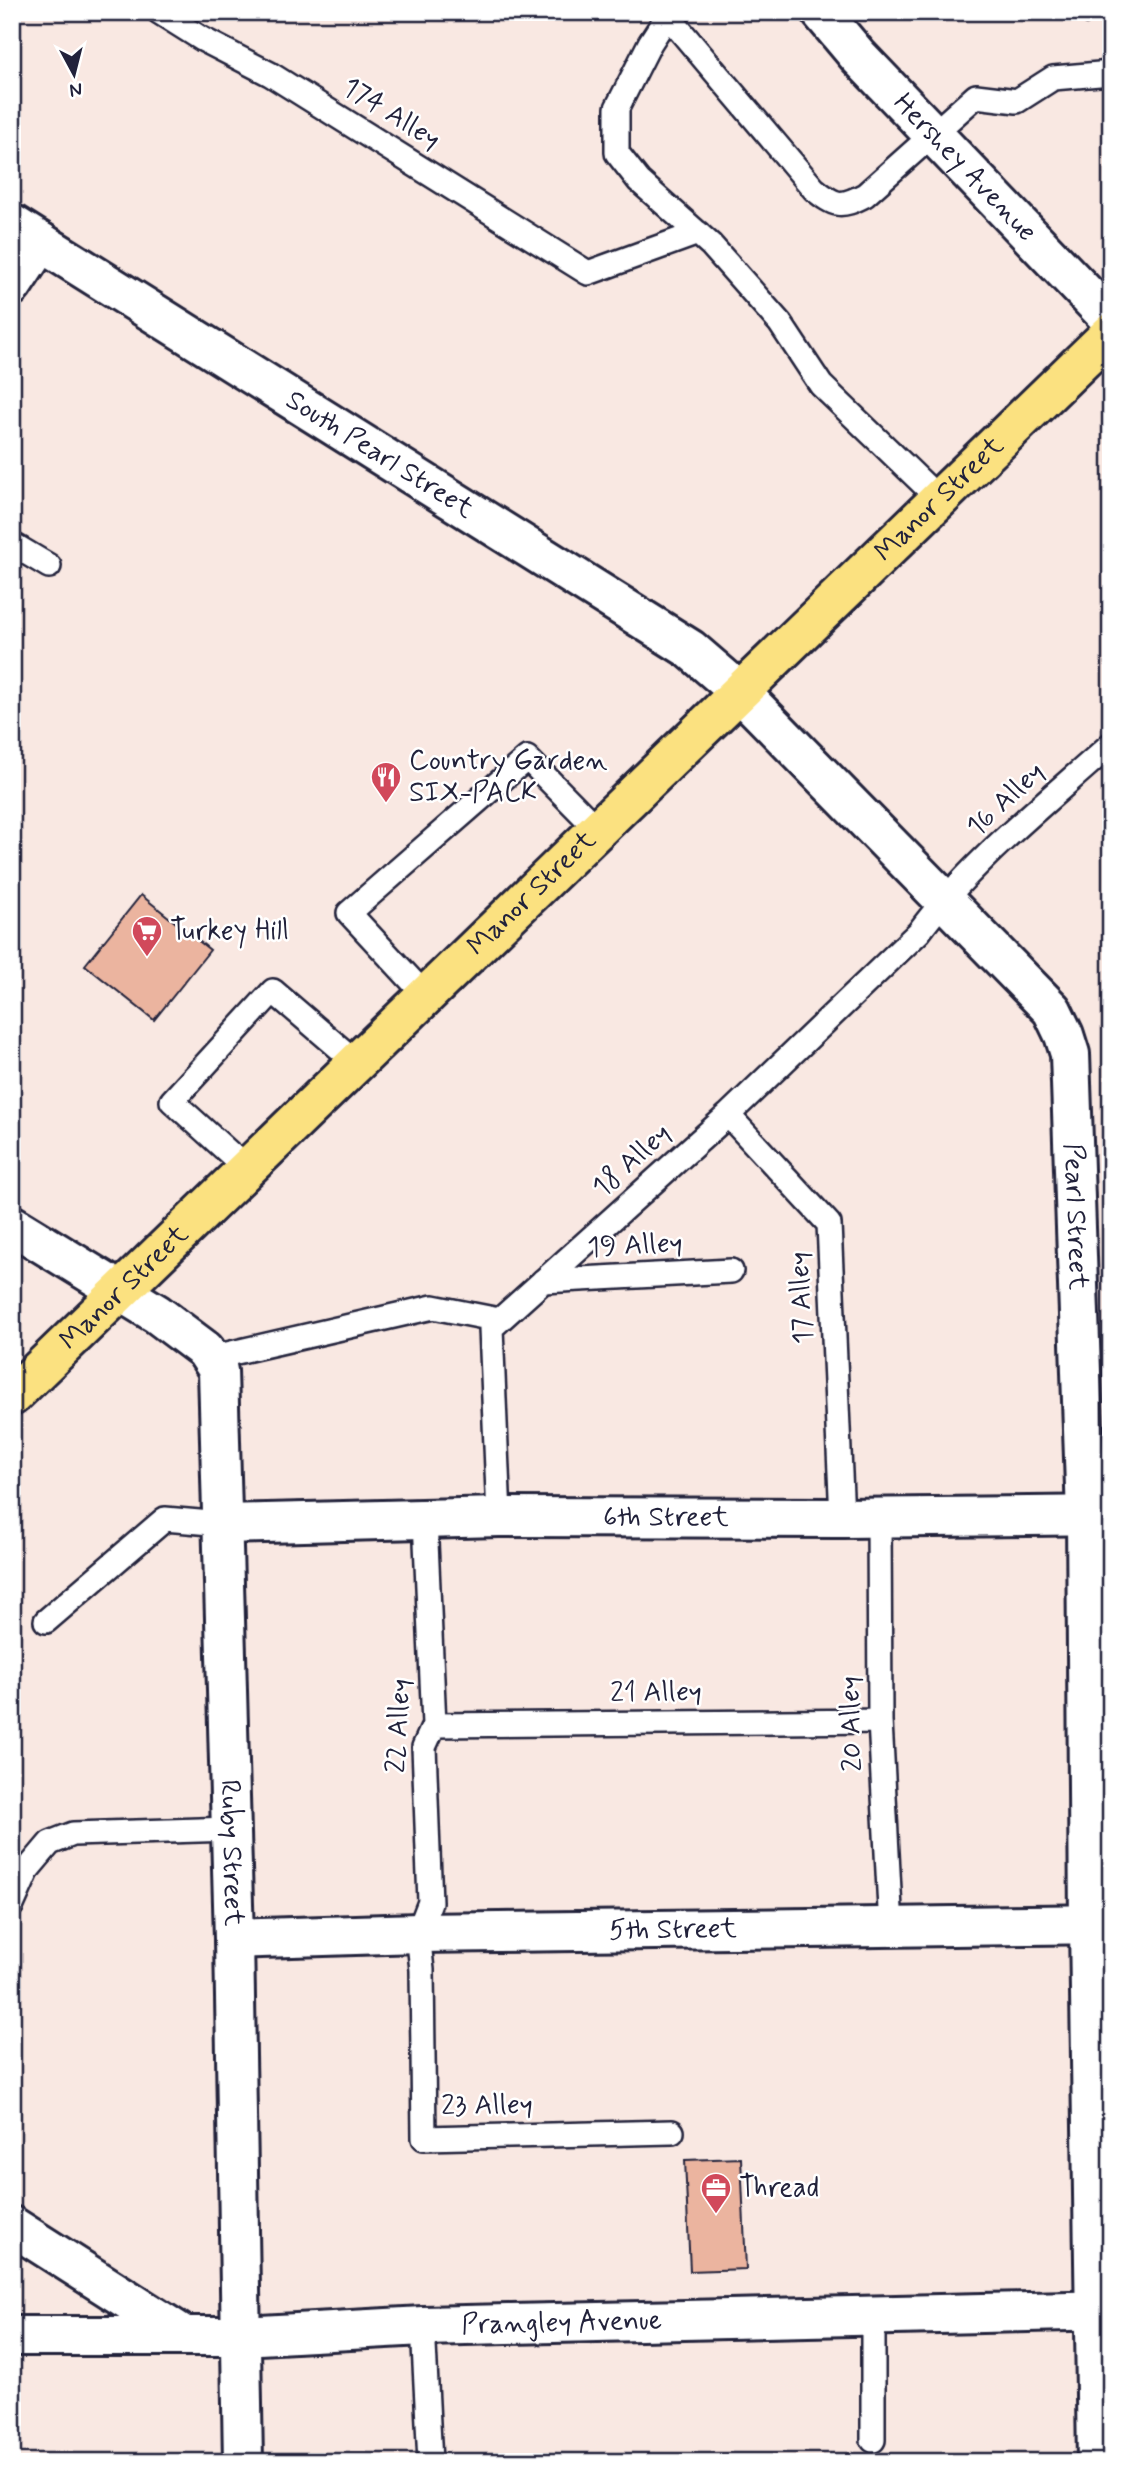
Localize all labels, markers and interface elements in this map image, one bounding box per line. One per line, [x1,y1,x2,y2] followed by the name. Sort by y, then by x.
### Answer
[38,38,108,108] north arrow
[335,69,447,159] street label: 174 Alley
[68,76,84,103] text: N
[885,85,1045,250] street label: Hershey Avenue
[279,382,481,528] street label: South Pearl Street
[867,428,1012,570] street label: Manor Street
[409,743,607,812] place label: Country Garden SIX-PACK
[959,754,1053,846] street label: 16 Alley
[369,760,403,804] restaurant icon: Country Garden SIX-PACK
[459,822,605,964] street label: Manor Street
[170,913,289,950] place label: Turkey Hill
[130,914,164,958] supermarket icon: Turkey Hill
[585,1116,679,1206] street label: 18 Alley
[1055,1143,1097,1291] street label: Pearl Street
[52,1216,197,1359] street label: Manor Street
[586,1225,684,1267] street label: 19 Alley
[781,1251,823,1345] street label: 17 Alley
[603,1499,729,1536] street label: 6th Street
[610,1674,702,1712] street label: 21 Alley
[832,1675,872,1773] street label: 20 Alley
[378,1678,420,1774] street label: 22 Alley
[211,1779,252,1927] street label: Ruby Street
[609,1910,738,1949] street label: 5th Street
[441,2087,533,2125] street label: 23 Alley
[739,2170,819,2207] place label: Thread
[699,2171,733,2215] office icon: Thread
[461,2302,662,2344] street label: Prangley Avenue

